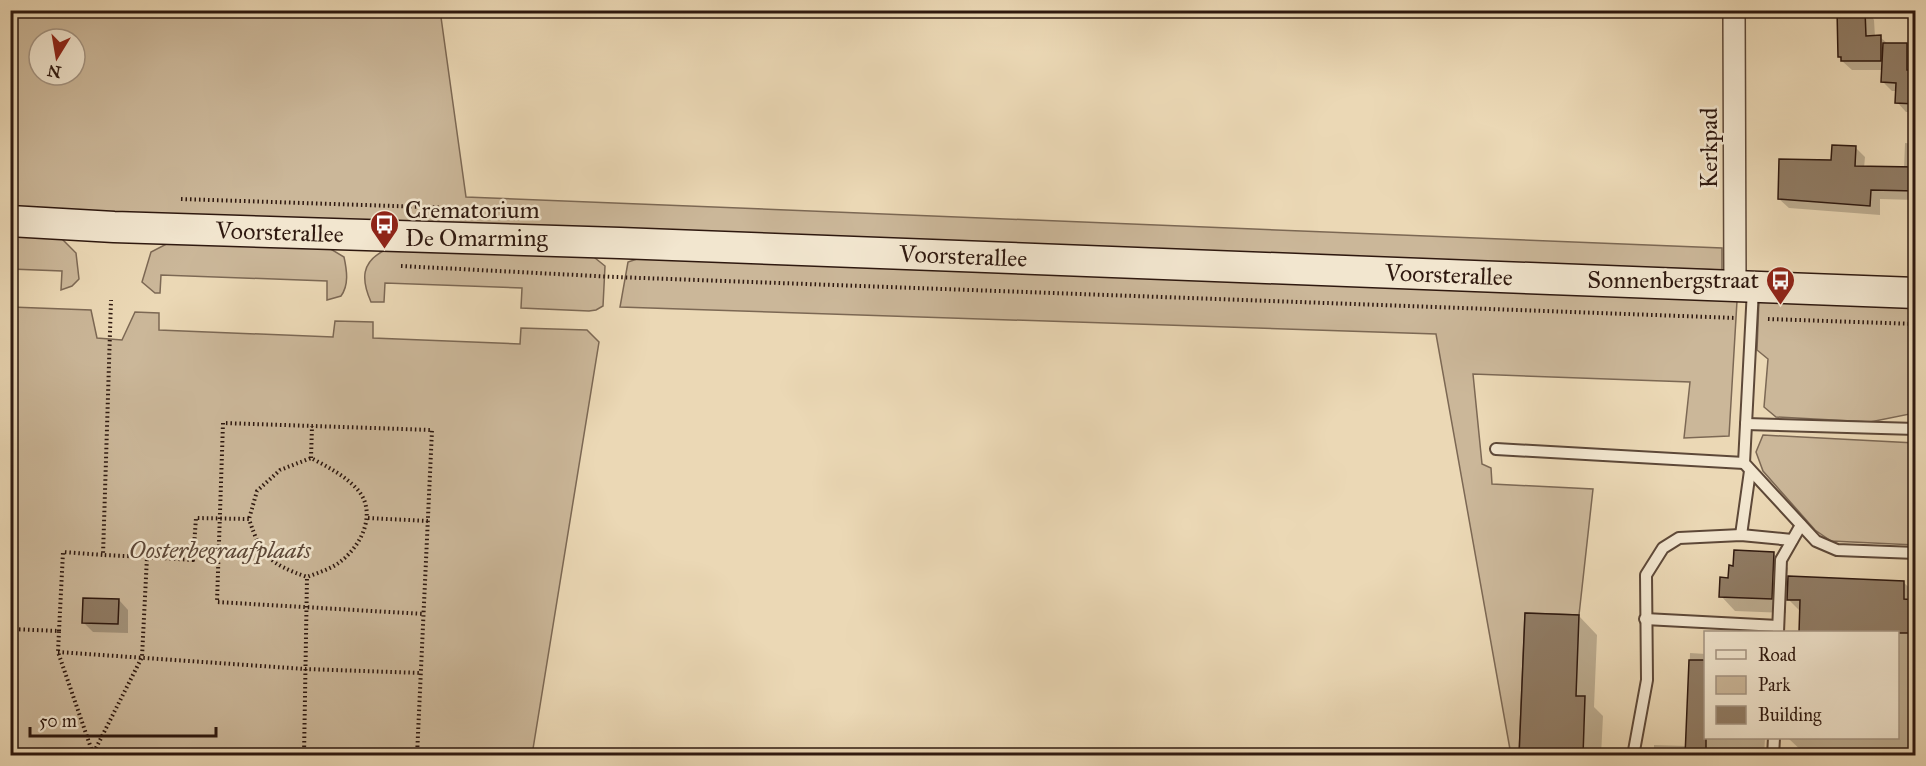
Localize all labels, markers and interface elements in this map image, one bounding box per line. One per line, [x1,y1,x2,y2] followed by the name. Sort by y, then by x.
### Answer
[27,27,87,87] north arrow
[45,61,63,82] text: N
[1694,108,1724,188] street label: Kerkpad
[405,195,548,253] place label: Crematorium De Omarming
[368,208,400,250] bus stop icon: Crematorium De Omarming
[214,215,344,249] street label: Voorsterallee
[898,239,1028,274] street label: Voorsterallee
[1383,257,1513,292] street label: Voorsterallee
[1764,264,1796,306] bus stop icon: Sonnenbergstraat
[1587,265,1760,295] place label: Sonnenbergstraat
[129,535,312,565] park label: Oosterbegraafplaats
[1704,631,1899,739] legend
[1758,644,1796,666] text: Road
[1758,674,1791,696] text: Park
[30,700,216,738] scale bar
[1758,704,1822,727] text: Building
[39,710,77,732] text: 50 m

